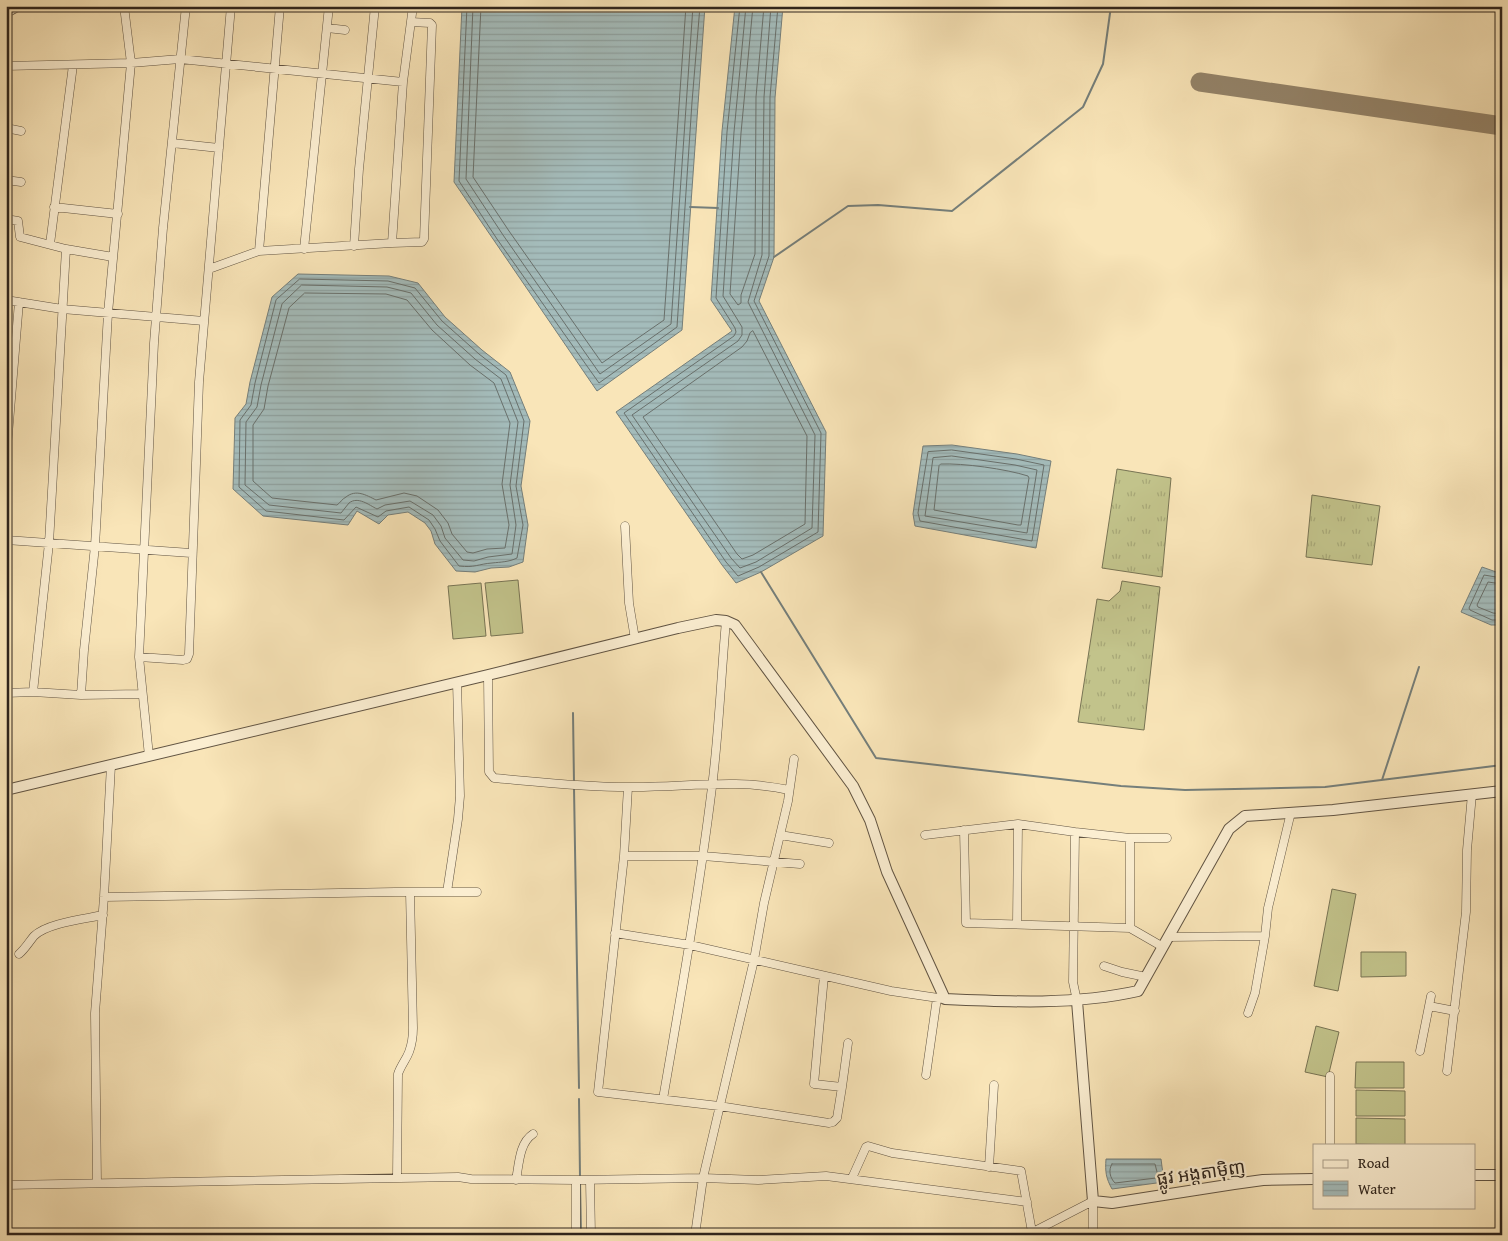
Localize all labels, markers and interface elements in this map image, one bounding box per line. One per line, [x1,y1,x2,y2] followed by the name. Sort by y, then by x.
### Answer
[1313,1144,1476,1208] legend
[1358,1152,1389,1173] text: Road
[1155,1153,1247,1195] street label: ផ្លូវ អង្តតាម៉ិញ
[1358,1178,1396,1199] text: Water

